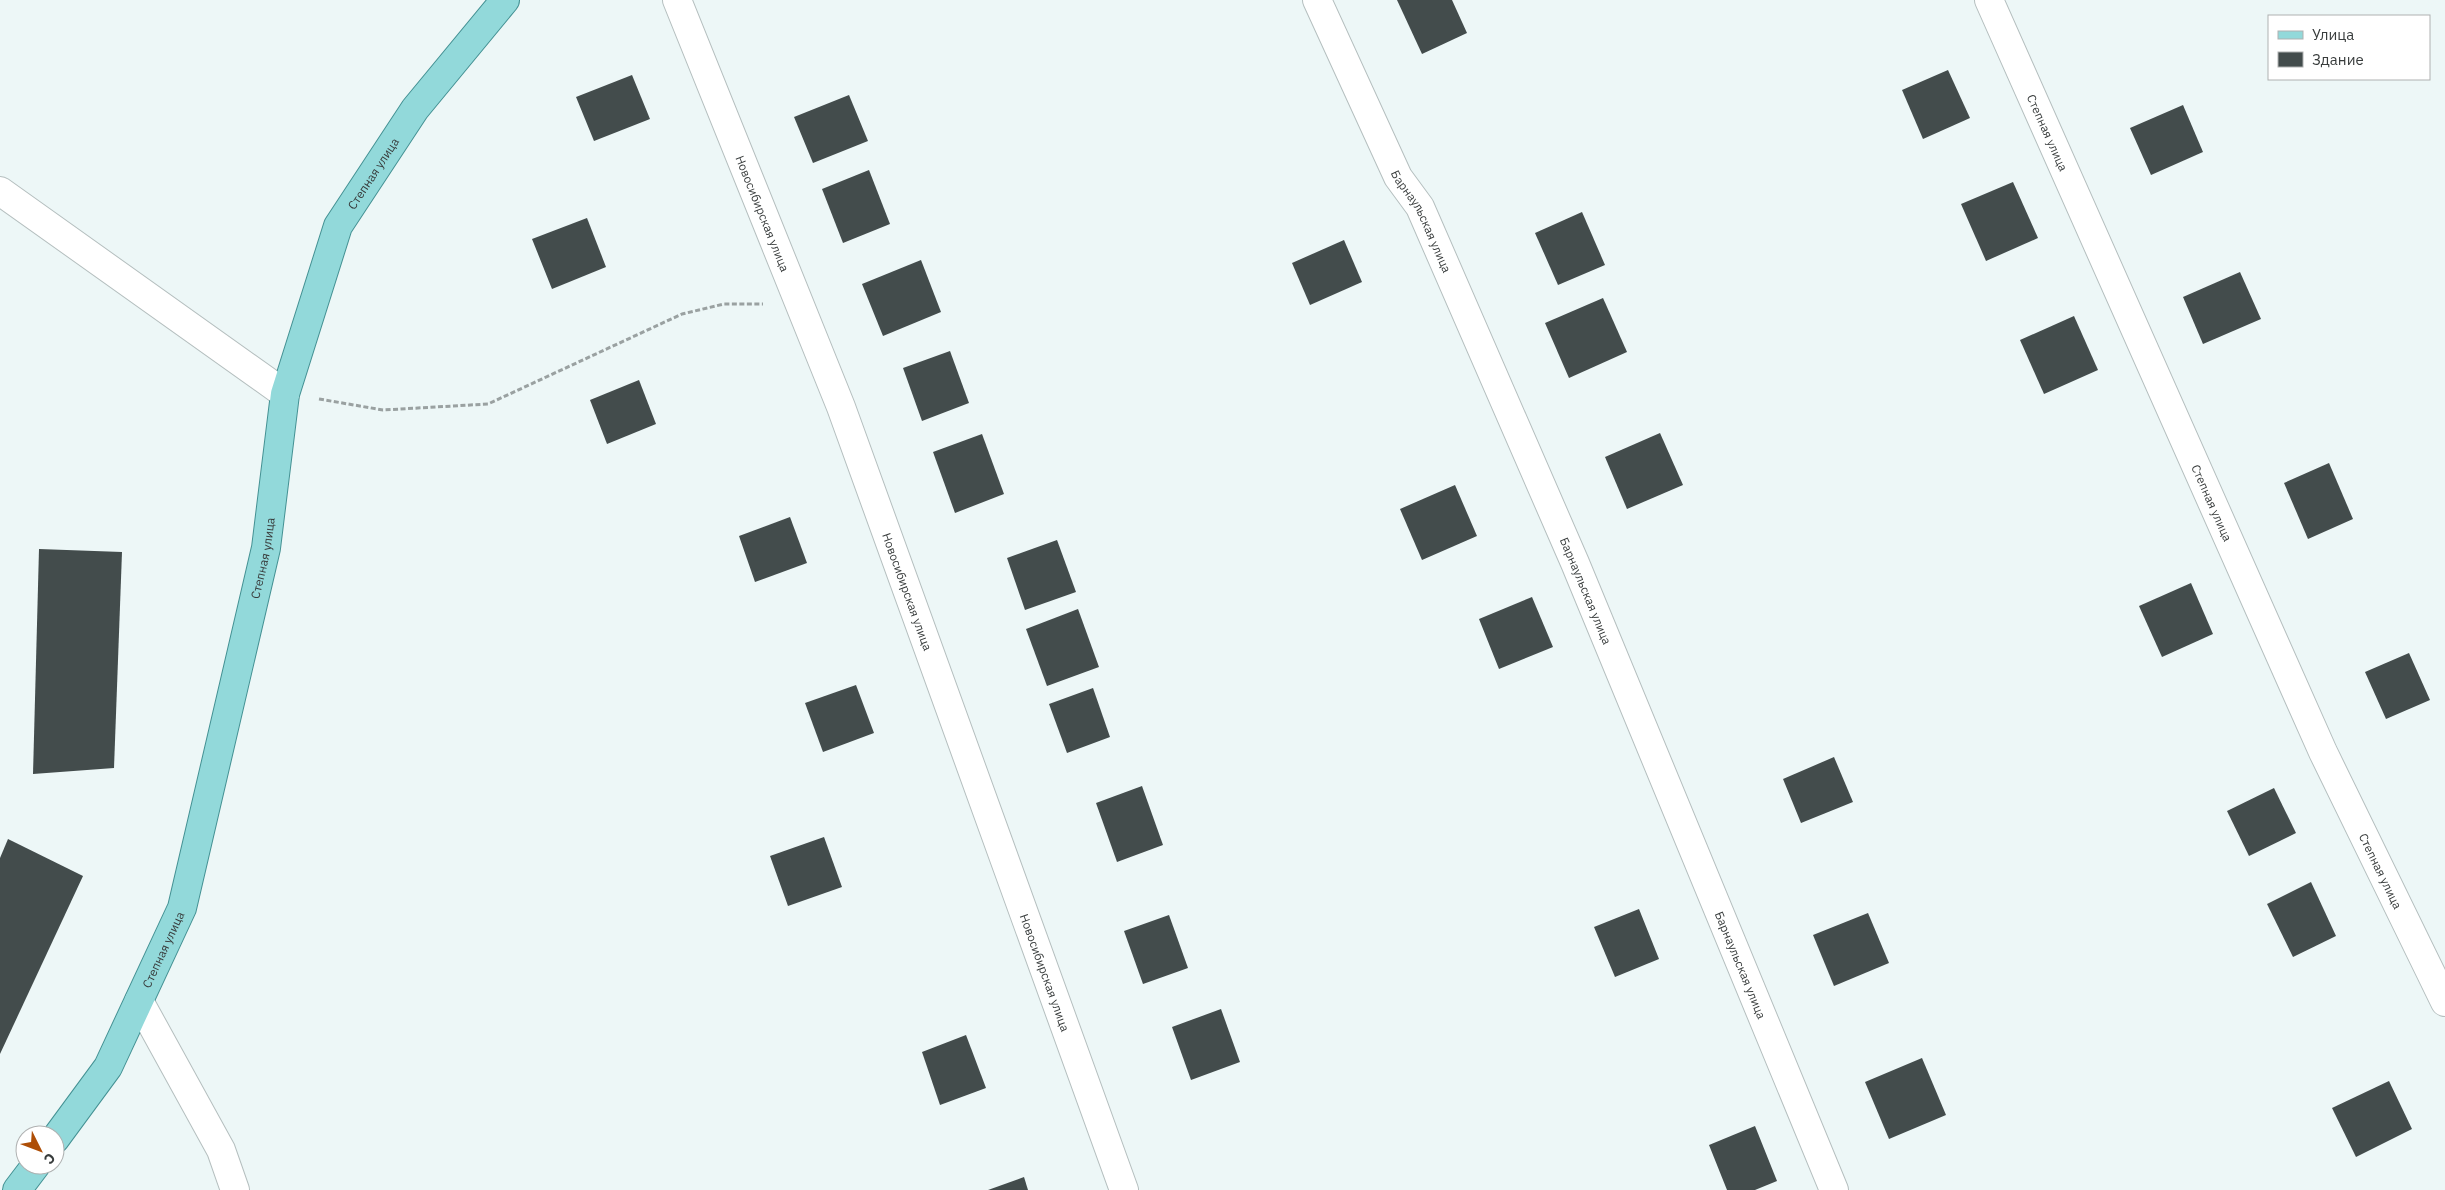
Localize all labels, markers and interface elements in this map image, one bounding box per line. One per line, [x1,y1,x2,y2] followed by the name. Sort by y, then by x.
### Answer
[2268,15,2430,80] legend
[2312,25,2354,44] text: Улица
[2312,50,2364,69] text: Здание
[2024,92,2072,174] street label: Степная улица
[344,134,402,212] street label: Степная улица
[733,153,793,274] street label: Новосибирская улица
[1388,167,1455,275] street label: Барнаульская улица
[2189,462,2236,544] street label: Степная улица
[247,516,277,600] street label: Степная улица
[880,531,936,653] street label: Новосибирская улица
[1557,535,1615,647] street label: Барнаульская улица
[2356,830,2406,912] street label: Степная улица
[138,908,187,990] street label: Степная улица
[1712,909,1770,1021] street label: Барнаульская улица
[1017,912,1074,1034] street label: Новосибирская улица
[15,1125,65,1175] north arrow
[40,1149,59,1168] text: С

